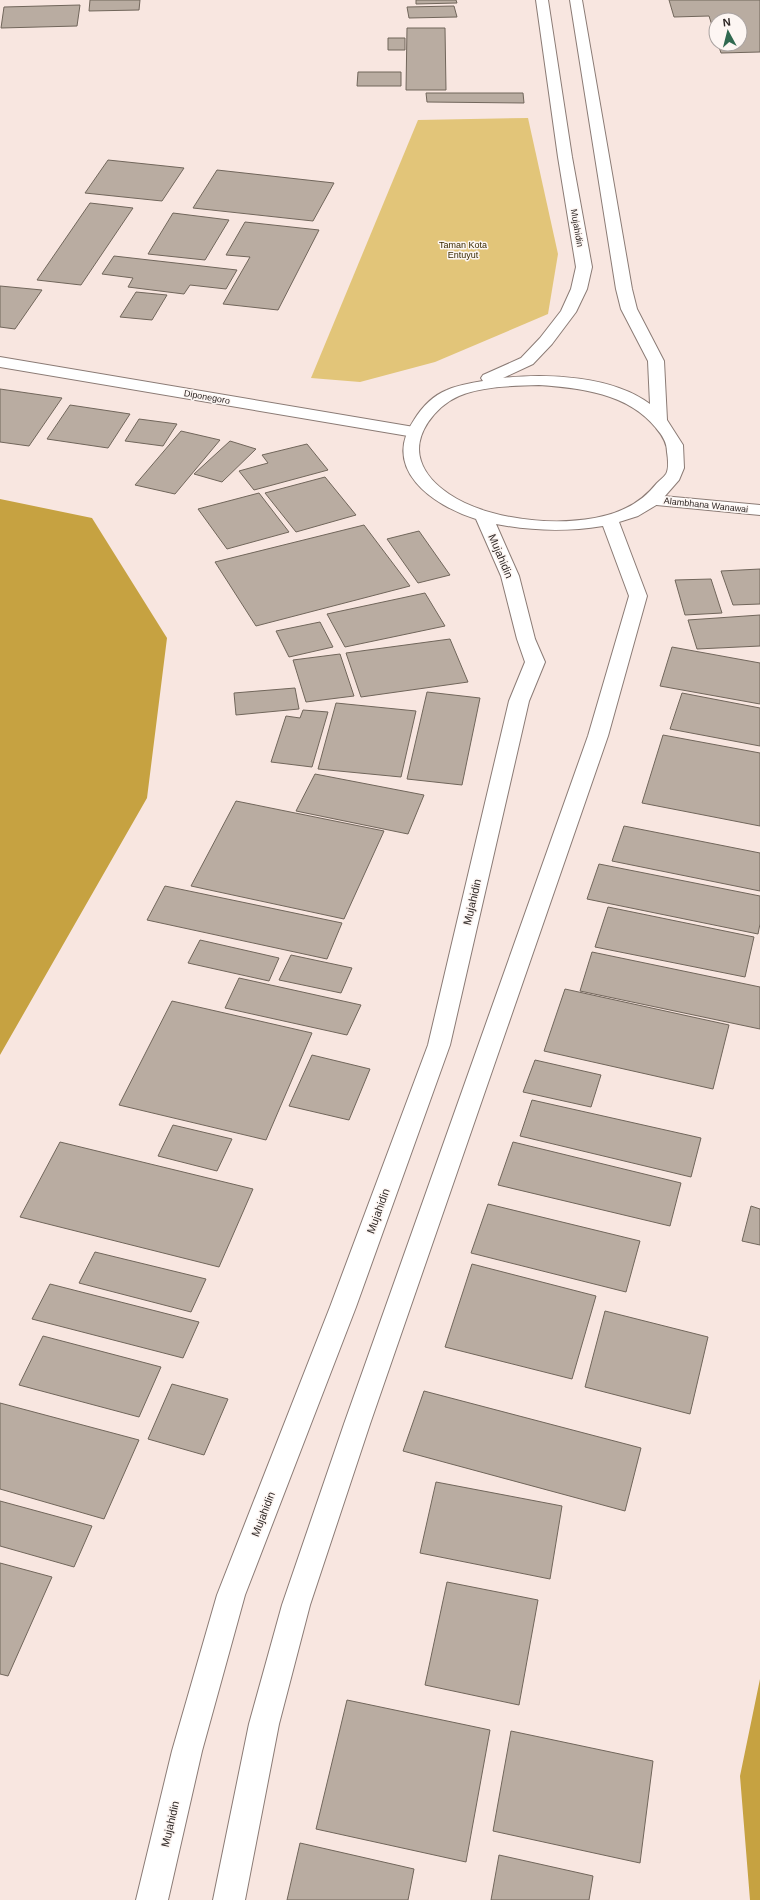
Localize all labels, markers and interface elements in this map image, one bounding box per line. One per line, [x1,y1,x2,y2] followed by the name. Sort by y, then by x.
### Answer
[708,12,748,52] north arrow
[722,16,732,29] text: N
[569,208,585,248] street label: Mujahidin
[439,240,487,260] park label: Taman Kota Entuyut
[183,388,231,406] street label: Diponegoro
[663,496,749,514] street label: Alambhana Wanawai
[486,532,516,580] street label: Mujahidin
[461,878,483,926] street label: Mujahidin
[364,1187,392,1235] street label: Mujahidin
[249,1490,277,1538] street label: Mujahidin
[159,1800,181,1848] street label: Mujahidin

